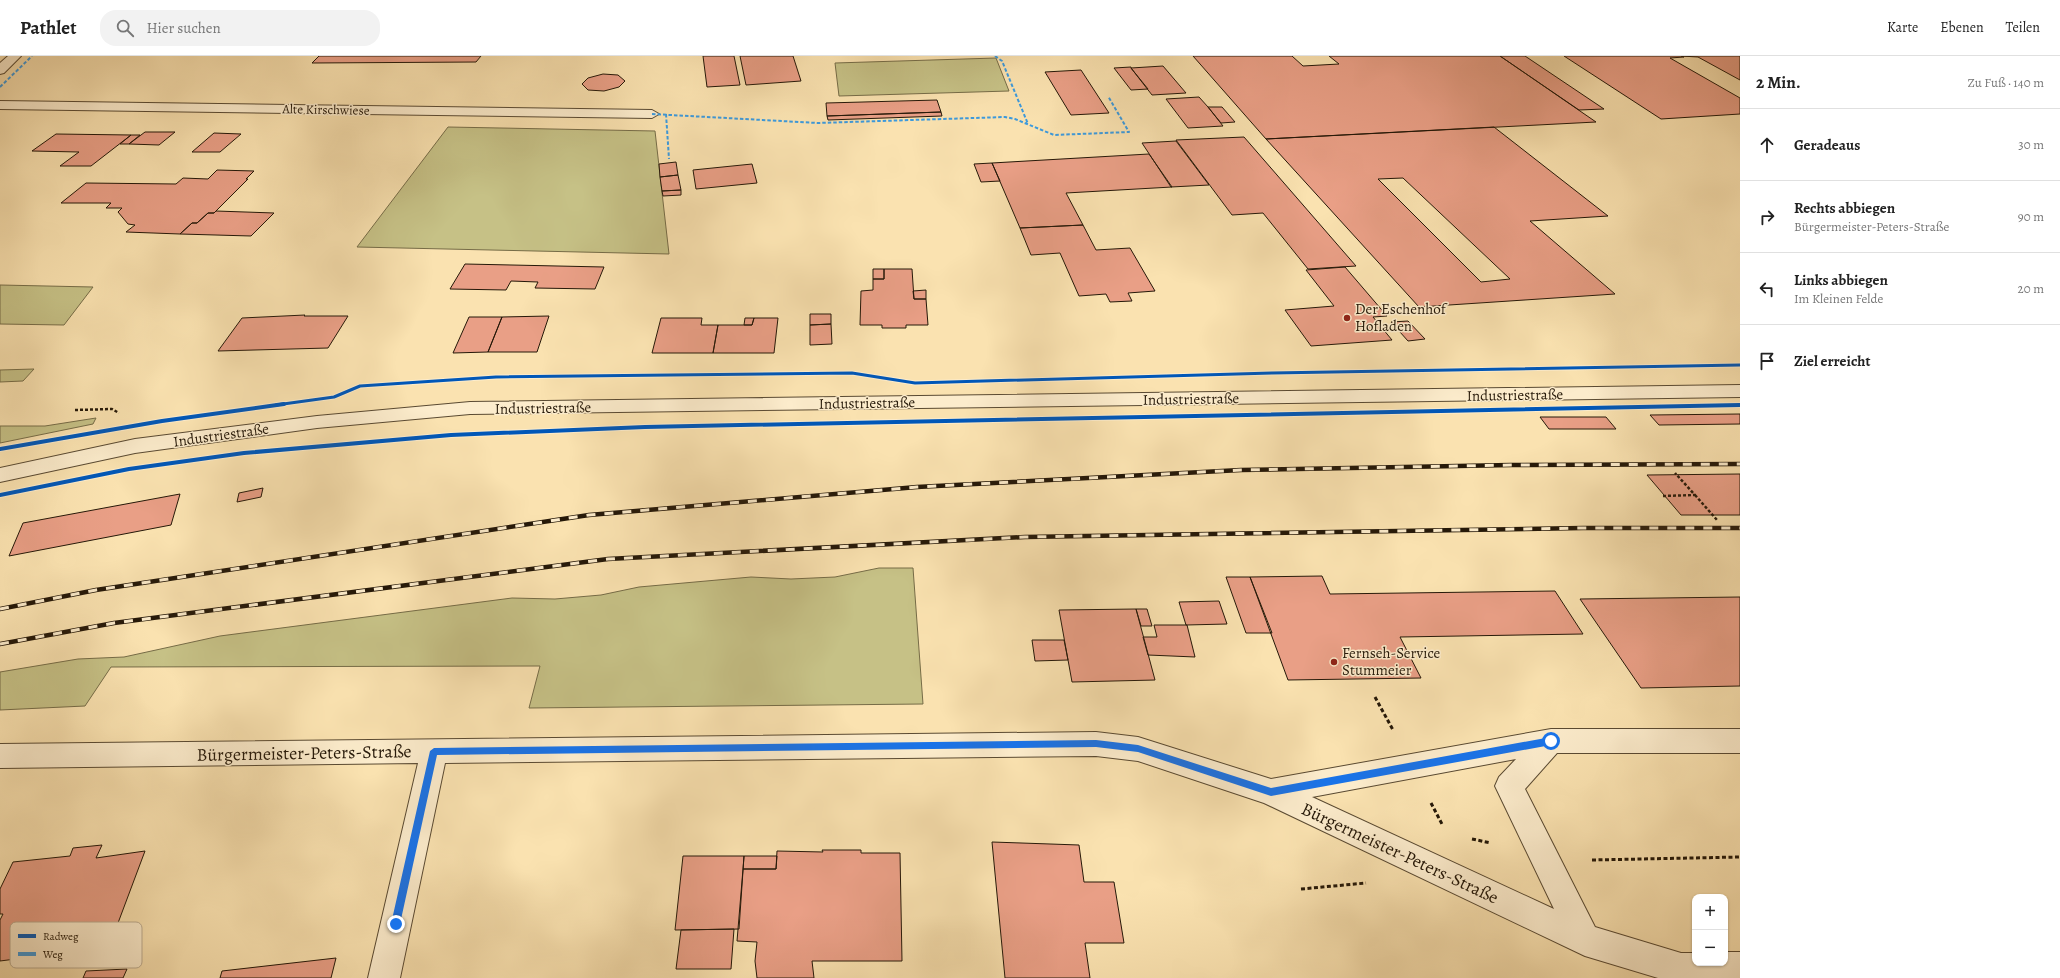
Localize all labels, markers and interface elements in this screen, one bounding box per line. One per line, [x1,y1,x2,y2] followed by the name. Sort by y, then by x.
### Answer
[100,10,380,46] search box
[20,15,76,41] text: Pathlet
[114,17,136,39] icon: search
[146,18,221,38] text: Hier suchen
[1887,18,1918,37] text: Karte
[1940,18,1984,37] text: Ebenen
[2006,18,2040,37] text: Teilen
[1756,71,1801,94] text: 2 Min.
[1967,74,2044,91] text: Zu Fuß · 140 m
[281,100,370,119] street label: Alte Kirschwiese
[1756,134,1778,156] icon: ahead
[1794,135,1860,155] text: Geradeaus
[2018,136,2044,153] text: 30 m
[1794,198,1895,218] text: Rechts abbiegen
[1756,206,1778,228] icon: right
[2018,208,2044,225] text: 90 m
[1794,218,1949,235] text: Bürgermeister-Peters-Straße
[1794,270,1888,290] text: Links abbiegen
[1756,278,1778,300] icon: left
[2018,280,2044,297] text: 20 m
[1794,290,1883,307] text: Im Kleinen Felde
[1355,299,1448,336] place label: Der Eschenhof Hofladen
[1342,313,1352,323] marker: Der Eschenhof Hofladen
[1756,350,1778,372] icon: arrive
[1794,351,1870,371] text: Ziel erreicht
[1467,384,1564,406] street label: Industriestraße
[1143,388,1240,410] street label: Industriestraße
[819,392,916,414] street label: Industriestraße
[495,397,592,419] street label: Industriestraße
[172,418,270,452] street label: Industriestraße
[1342,643,1441,680] place label: Fernseh-Service Stummeier
[1329,657,1339,667] marker: Fernseh-Service Stummeier
[1542,732,1560,750] route start
[196,739,412,767] street label: Bürgermeister-Peters-Straße
[1298,797,1502,909] street label: Bürgermeister-Peters-Straße
[1692,894,1728,966] map controls
[1692,894,1728,930] button: +
[387,915,405,933] route end
[10,922,142,968] legend
[43,929,79,944] text: Radweg
[1692,930,1728,966] button: −
[42,947,63,962] text: Weg

